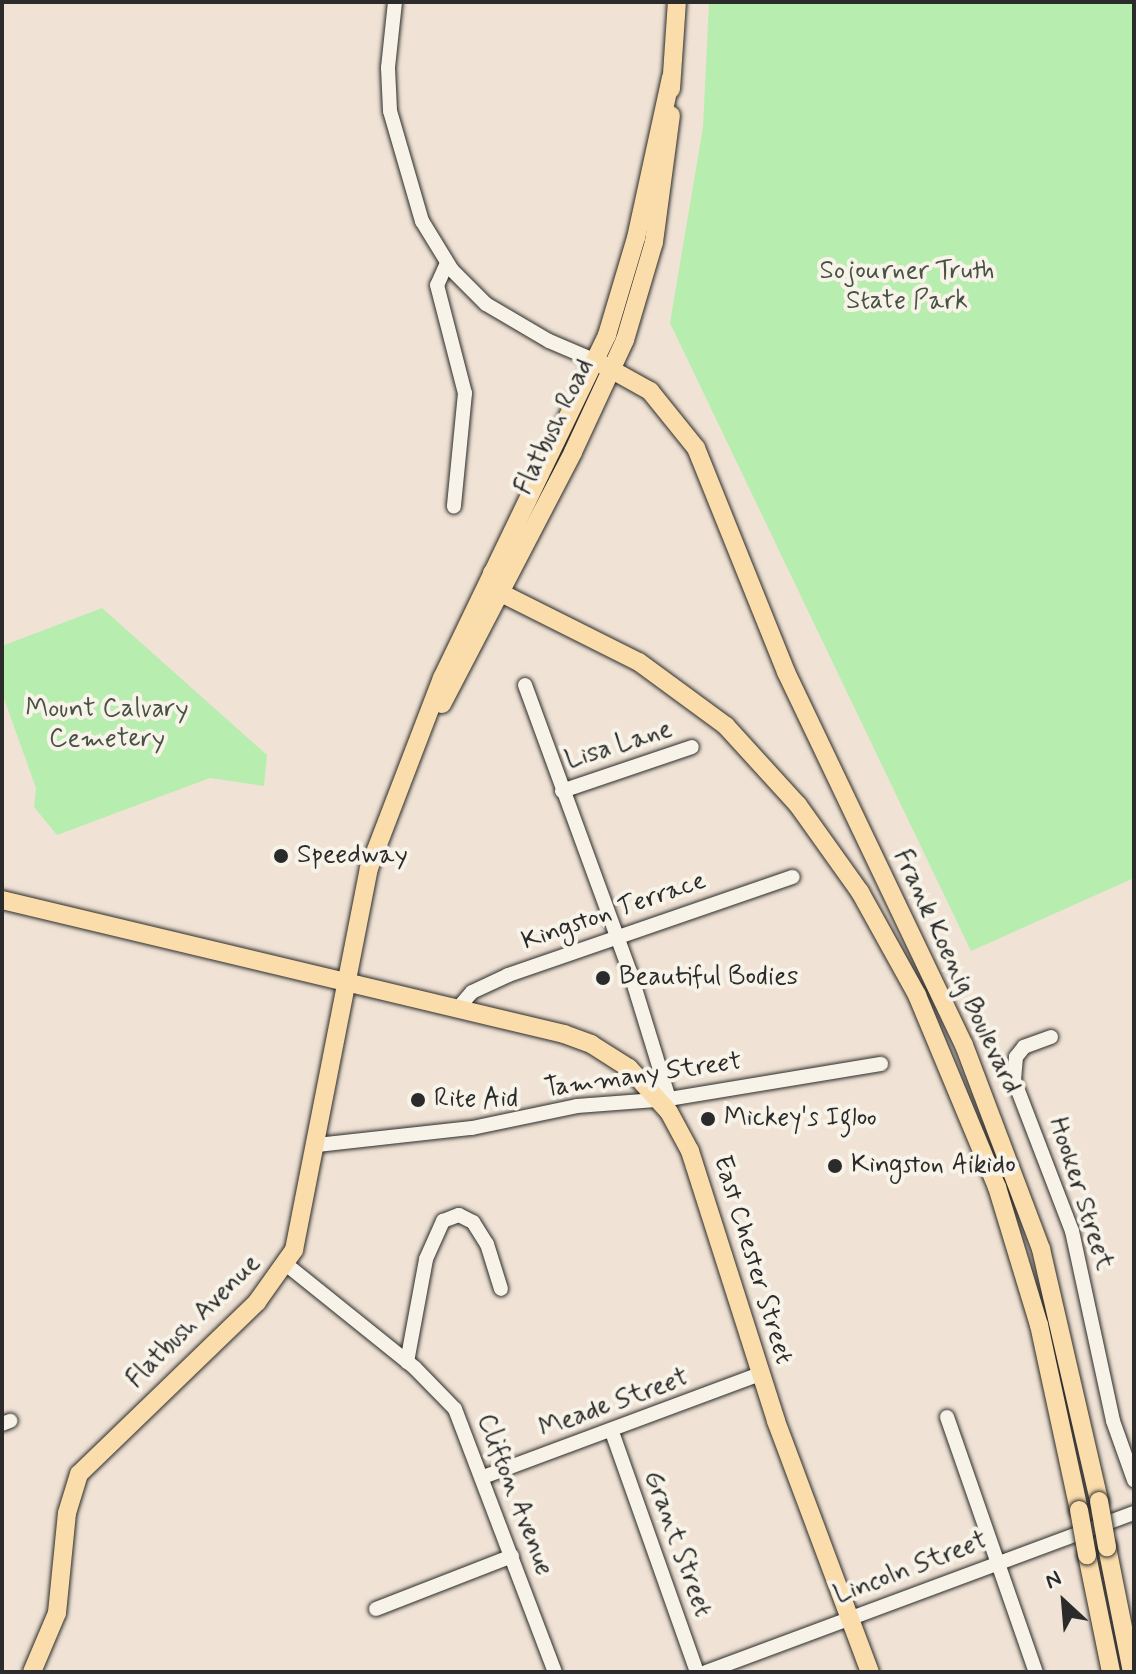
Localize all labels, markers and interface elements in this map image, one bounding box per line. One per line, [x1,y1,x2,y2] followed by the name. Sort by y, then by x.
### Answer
[821,256,993,318] park label: Sojourner Truth State Park
[509,354,601,500] street label: Flatbush Road
[25,694,189,756] park label: Mount Calvary Cemetery
[562,714,676,778] street label: Lisa Lane
[297,840,408,872] place label: Speedway
[886,846,1026,1098] street label: Frank Koenig Boulevard
[272,847,290,865] marker: Speedway
[523,868,705,956] street label: Kingston Terrace
[619,962,797,994] place label: Beautiful Bodies
[594,969,612,987] marker: Beautiful Bodies
[543,1047,743,1105] street label: Tammany Street
[434,1084,518,1116] place label: Rite Aid
[409,1091,427,1109] marker: Rite Aid
[724,1103,877,1135] place label: Mickey's Igloo
[699,1110,717,1128] marker: Mickey's Igloo
[1041,1114,1119,1274] street label: Hooker Street
[705,1150,799,1370] street label: East Chester Street
[851,1150,1017,1182] place label: Kingston Aikido
[826,1157,844,1175] marker: Kingston Aikido
[120,1248,268,1396] street label: Flatbush Avenue
[536,1363,692,1445] street label: Meade Street
[468,1408,560,1582] street label: Clifton Avenue
[635,1465,719,1623] street label: Grant Street
[831,1526,991,1612] street label: Lincoln Street
[1024,1562,1104,1642] north arrow
[1041,1565,1066,1596] text: N

